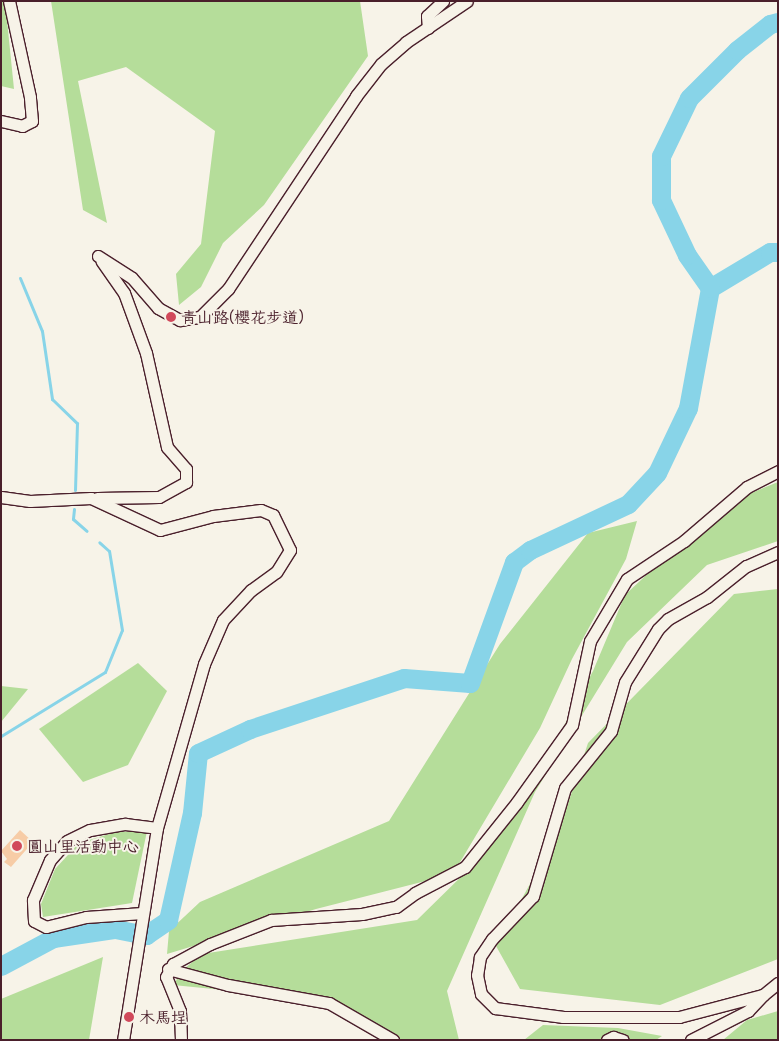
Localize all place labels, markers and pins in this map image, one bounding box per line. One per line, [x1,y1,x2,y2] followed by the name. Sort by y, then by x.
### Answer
[181,307,304,327] place label: 青山路(櫻花步道)
[165,311,177,323] marker: 青山路(櫻花步道)
[27,836,139,856] place label: 圓山里活動中心
[11,840,23,852] marker: 圓山里活動中心
[139,1007,187,1027] place label: 木馬埕
[123,1011,135,1023] marker: 木馬埕

